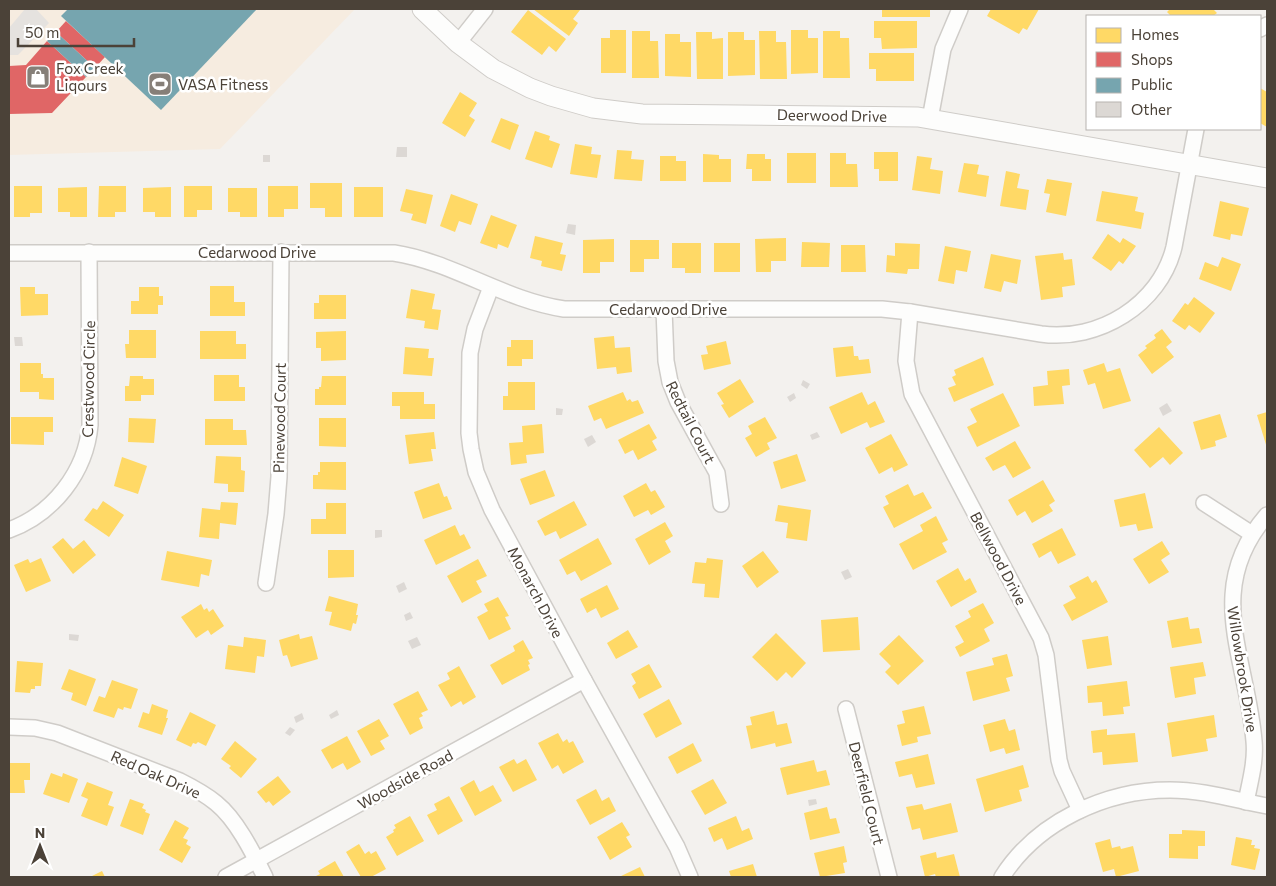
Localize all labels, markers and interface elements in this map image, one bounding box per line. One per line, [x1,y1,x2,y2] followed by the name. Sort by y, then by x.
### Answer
[18,15,134,47] scale bar
[1086,15,1261,130] legend
[25,23,59,41] text: 50 m
[1131,25,1179,43] text: Homes
[1131,50,1173,68] text: Shops
[56,59,124,94] place label: Fox Creek Liqours
[25,64,51,90] shop icon: Fox Creek Liqours
[147,71,173,97] sports icon: VASA Fitness
[178,75,268,93] place label: VASA Fitness
[1131,75,1173,93] text: Public
[1131,100,1172,118] text: Other
[777,105,887,125] street label: Deerwood Drive
[198,243,316,261] street label: Cedarwood Drive
[609,300,727,318] street label: Cedarwood Drive
[78,320,98,438] street label: Crestwood Circle
[269,363,289,473] street label: Pinewood Court
[662,378,720,466] street label: Redtail Court
[967,508,1031,608] street label: Bellwood Drive
[504,543,568,641] street label: Monarch Drive
[1224,605,1262,733] street label: Willowbrook Drive
[845,740,889,846] street label: Deerfield Court
[354,745,456,813] street label: Woodside Road
[108,746,204,802] street label: Red Oak Drive
[15,821,65,871] north arrow
[35,824,45,841] text: N

